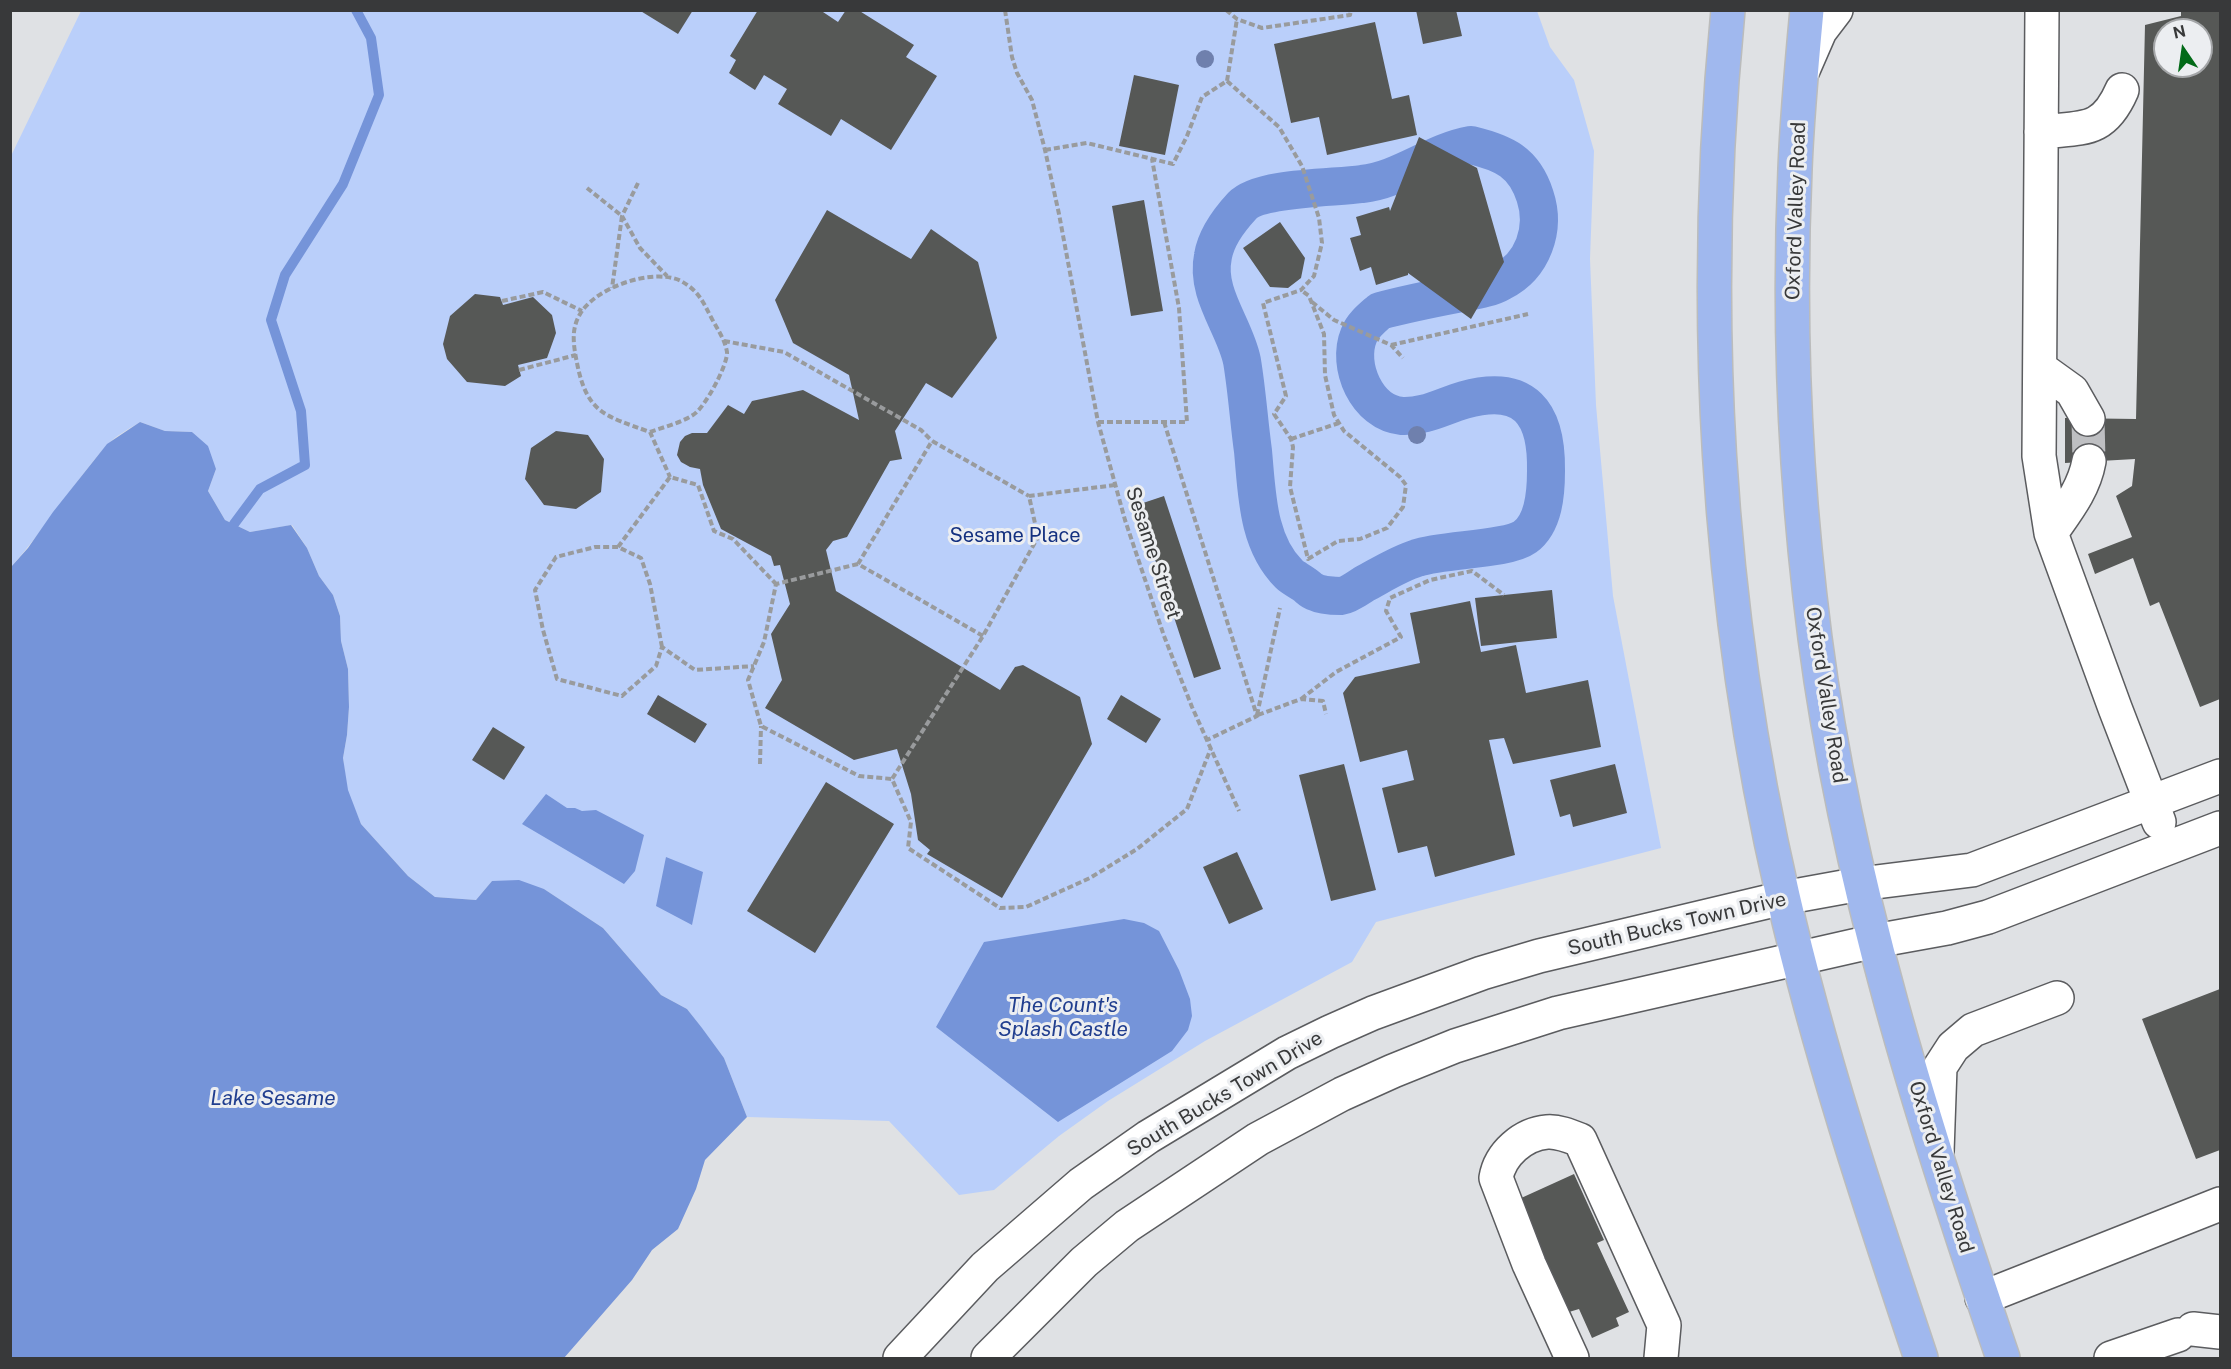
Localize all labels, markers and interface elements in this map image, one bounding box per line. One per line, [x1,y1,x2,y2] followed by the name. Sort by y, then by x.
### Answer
[2153,18,2213,78] north arrow
[2171,21,2188,43] text: N
[1781,121,1811,301] street label: Oxford Valley Road
[1120,484,1186,622] street label: Sesame Street
[949,524,1081,548] park label: Sesame Place
[1800,605,1852,785] street label: Oxford Valley Road
[1565,887,1789,961] street label: South Bucks Town Drive
[998,993,1128,1043] water label: The Count's Splash Castle
[1123,1026,1327,1162] street label: South Bucks Town Drive
[1903,1078,1979,1256] street label: Oxford Valley Road
[210,1086,336,1112] water label: Lake Sesame

